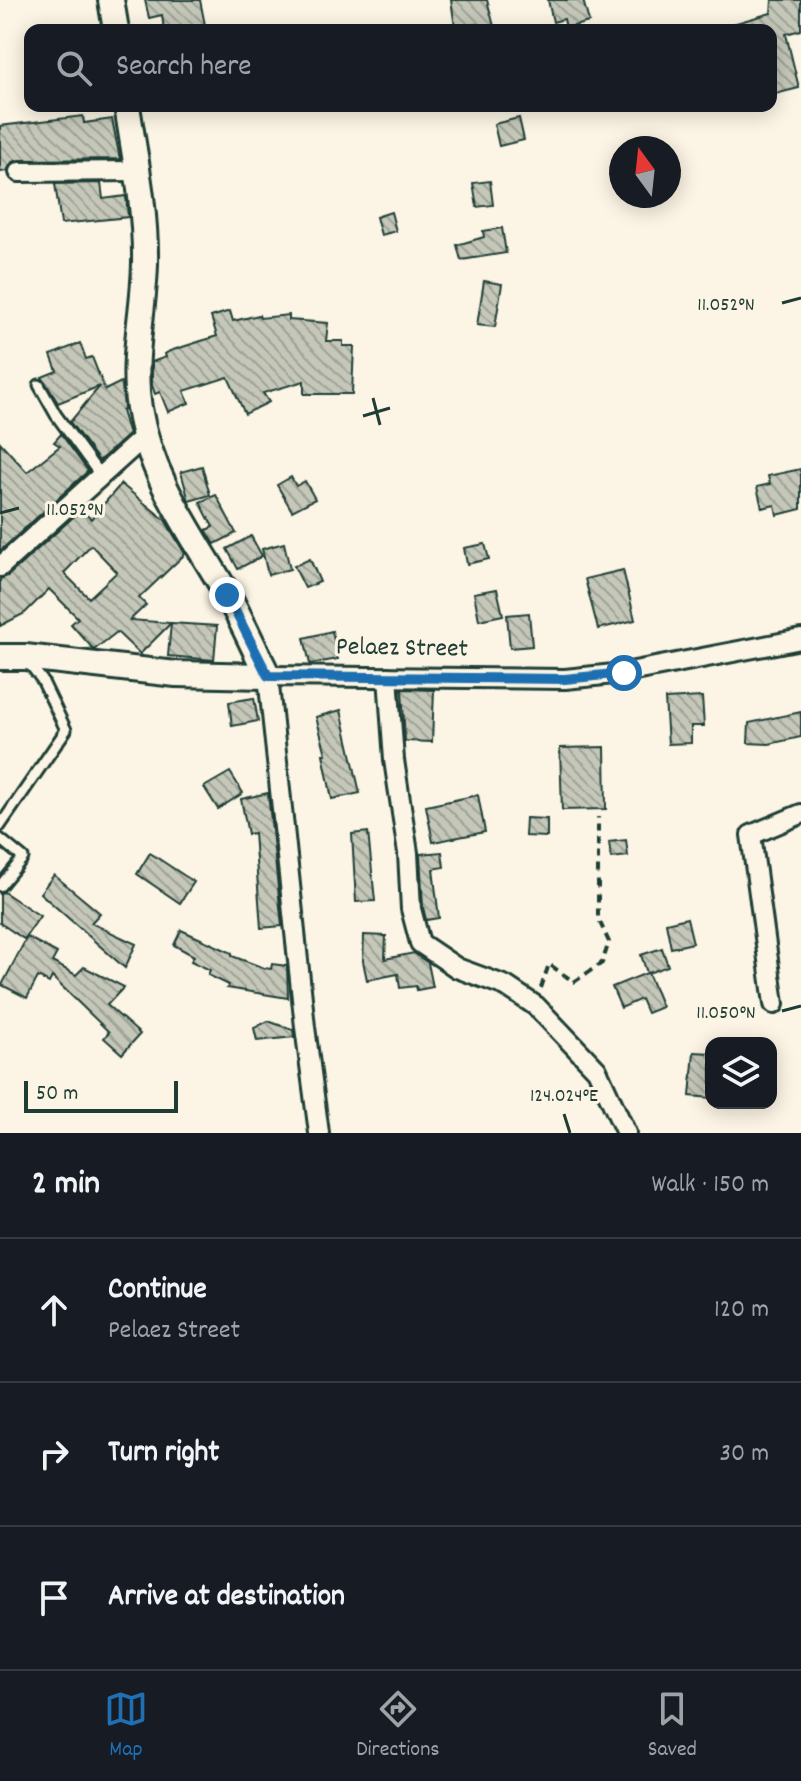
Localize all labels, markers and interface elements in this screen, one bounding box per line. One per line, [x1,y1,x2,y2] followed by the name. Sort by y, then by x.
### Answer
[24,24,777,112] search box
[52,46,96,90] icon: search
[116,47,252,90] text: Search here
[609,136,681,208] north arrow
[697,292,755,320] text: 11.052°N
[46,497,104,525] text: 11.052°N
[209,577,245,613] route end
[336,629,469,669] street label: Pelaez Street
[606,655,642,691] route start
[696,1000,756,1028] text: 11.050°N
[705,1037,777,1109] map controls
[705,1037,777,1109] button: layers
[24,1077,178,1113] scale bar
[36,1079,78,1110] text: 50 m
[530,1083,598,1111] text: 124.024°E
[32,1161,100,1210] text: 2 min
[651,1167,769,1204] text: Walk · 150 m
[108,1270,207,1313] text: Continue
[32,1288,76,1332] icon: ahead
[714,1292,769,1329] text: 120 m
[108,1313,240,1350] text: Pelaez Street
[32,1432,76,1476] icon: right
[108,1433,219,1476] text: Turn right
[719,1436,769,1473] text: 30 m
[32,1576,76,1620] icon: arrive
[108,1577,345,1620] text: Arrive at destination
[104,1687,148,1766] tab: Map
[356,1687,440,1766] tab: Directions
[648,1687,697,1766] tab: Saved

